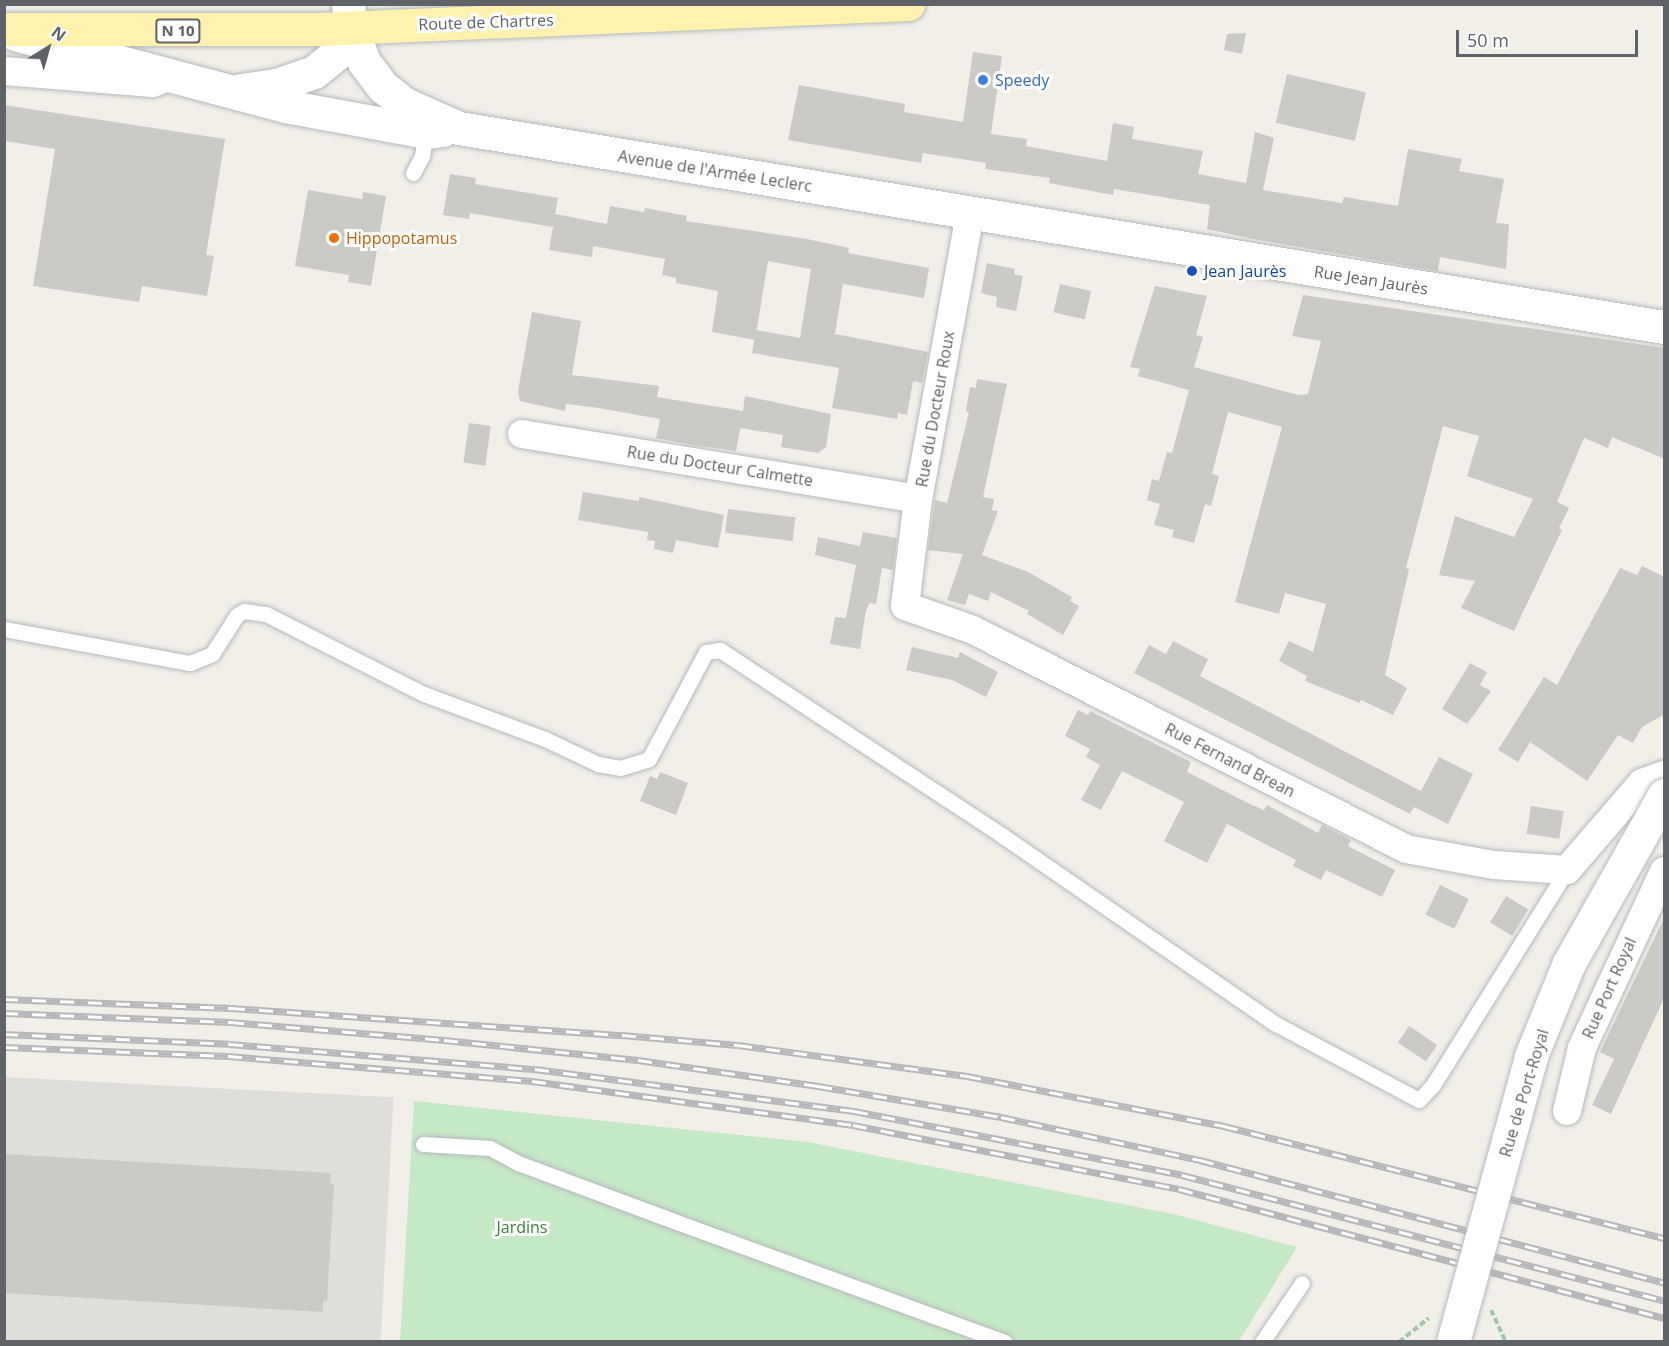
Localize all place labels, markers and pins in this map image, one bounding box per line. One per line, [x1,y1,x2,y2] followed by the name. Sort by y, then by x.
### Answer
[995,70,1049,90] place label: Speedy
[976,73,990,87] marker: Speedy
[346,228,457,248] place label: Hippopotamus
[327,231,341,245] marker: Hippopotamus
[1204,261,1286,281] place label: Jean Jaurès
[1185,264,1199,278] marker: Jean Jaurès

